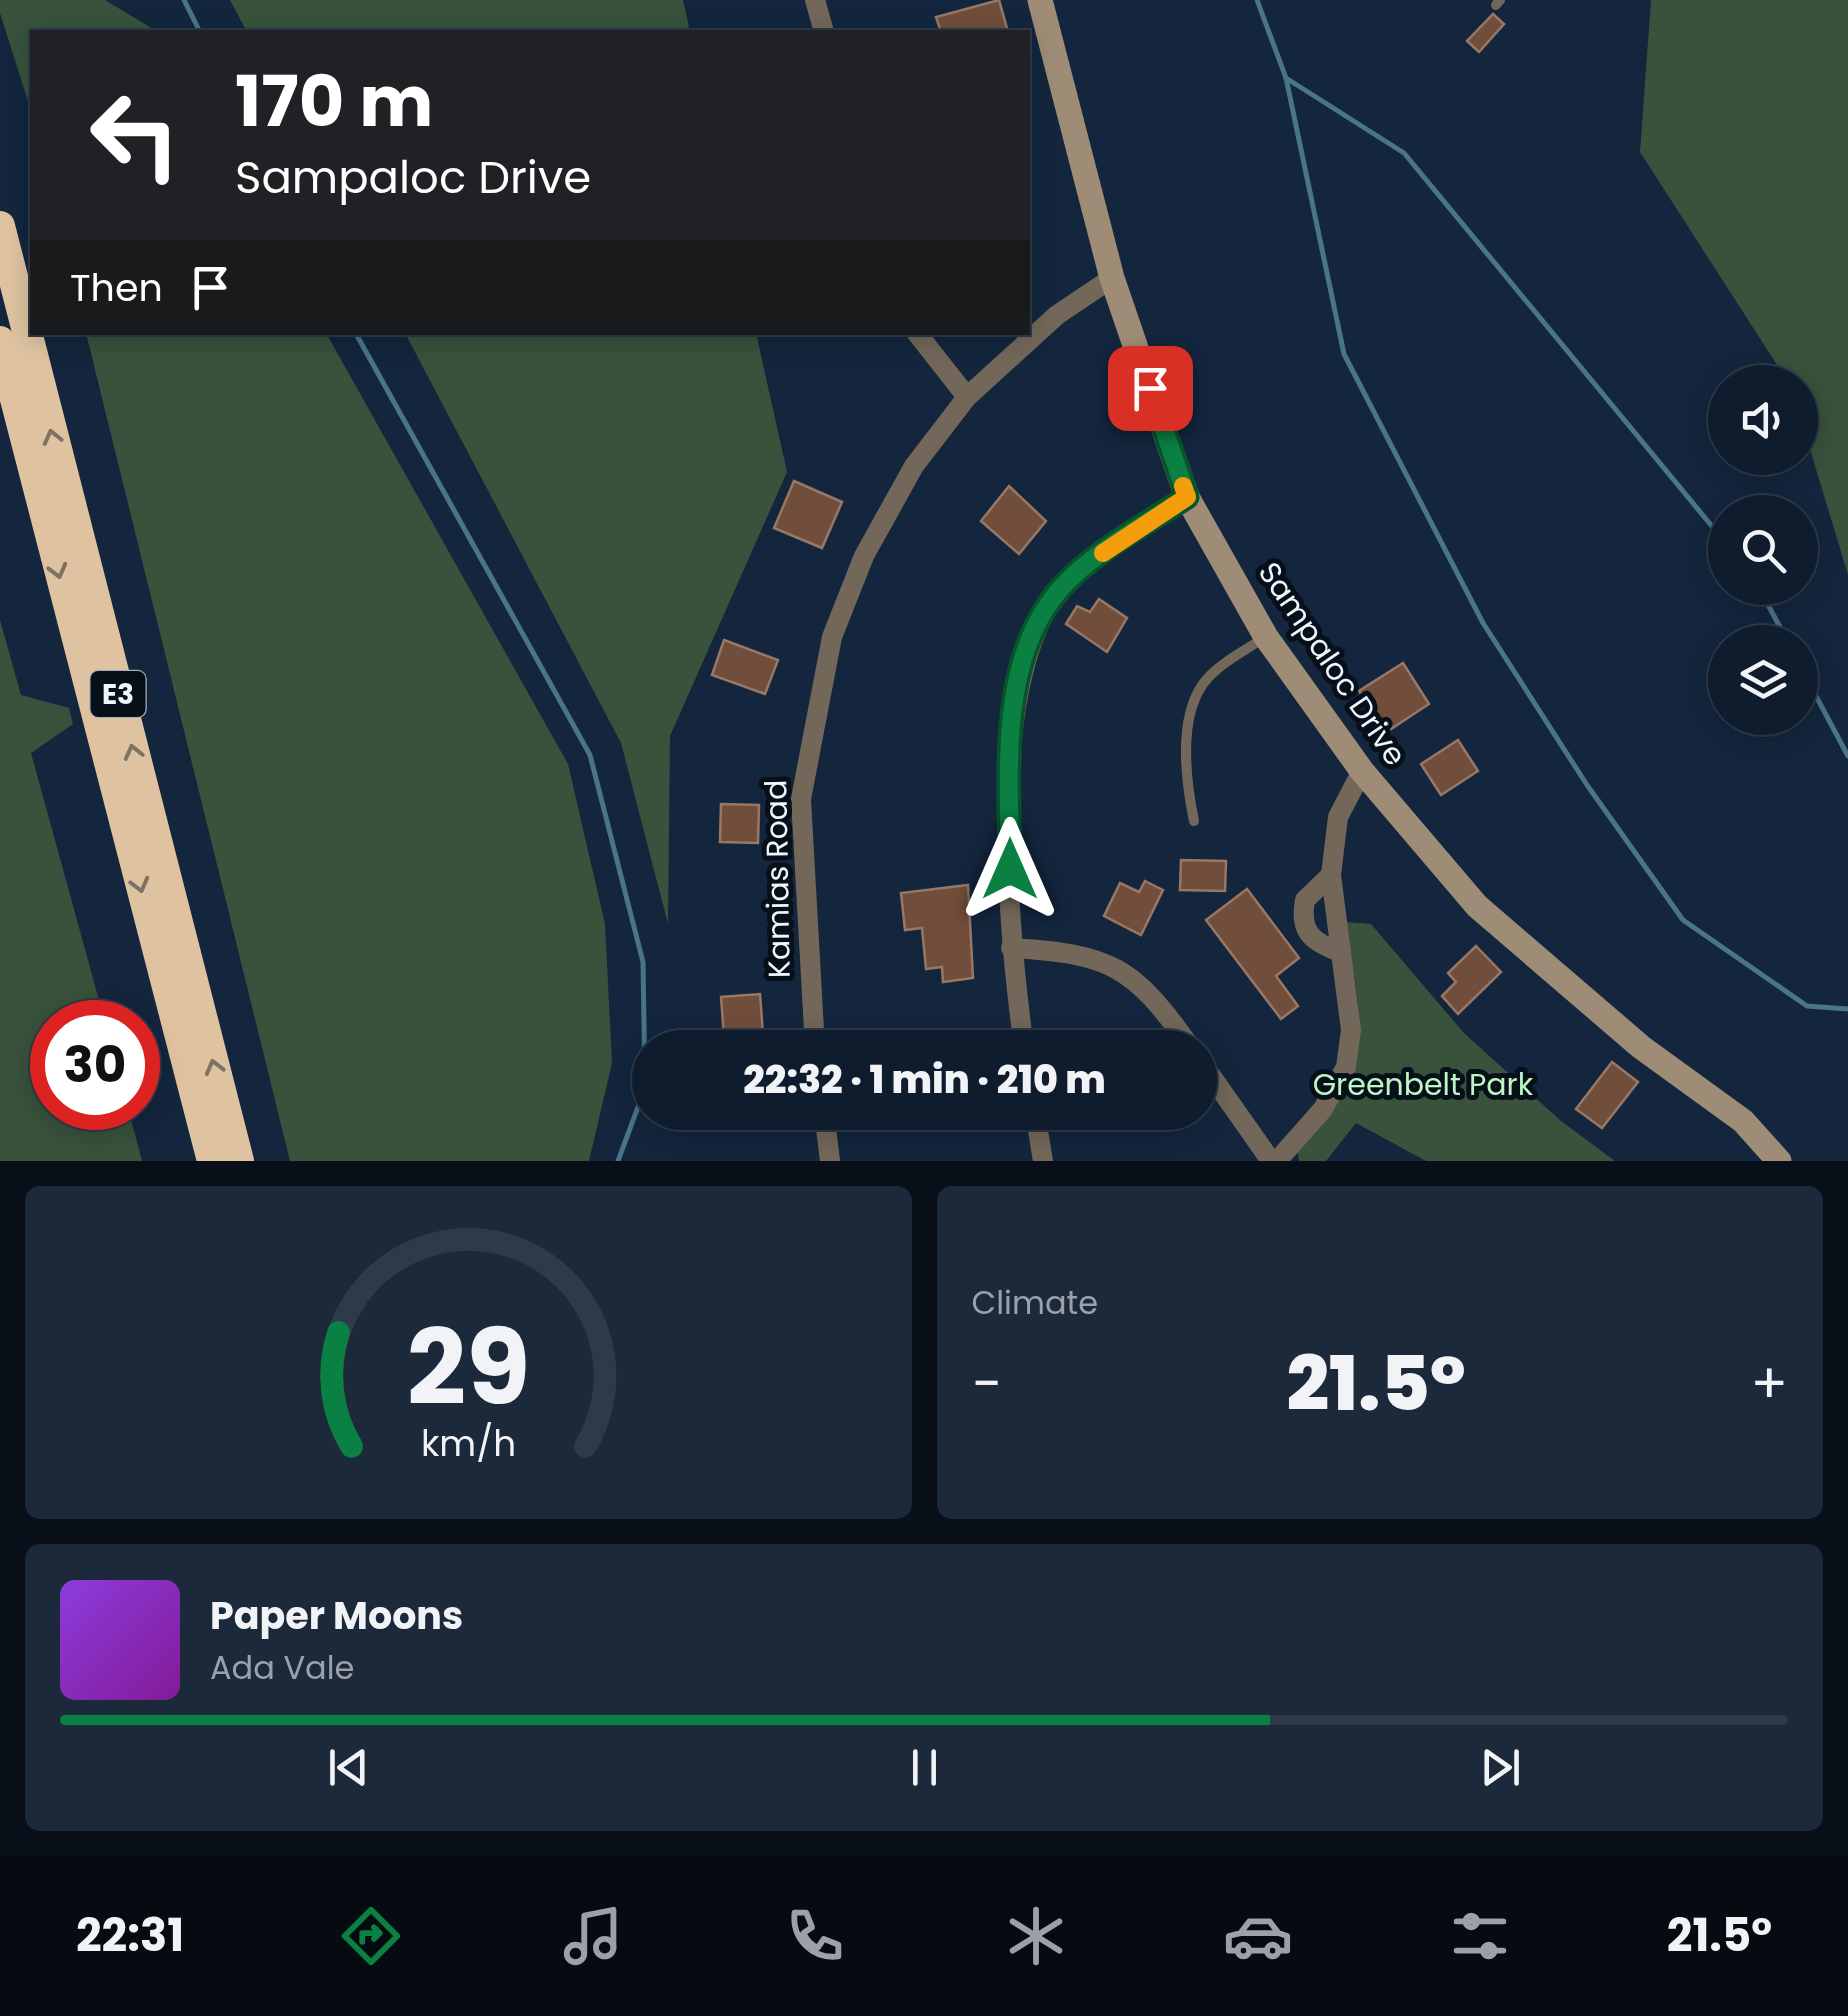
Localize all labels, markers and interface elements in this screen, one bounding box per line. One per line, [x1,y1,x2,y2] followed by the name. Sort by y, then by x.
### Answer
[235,52,433,151] text: 170 m
[70,70,200,200] icon: left
[235,146,591,209] text: Sampaloc Drive
[183,260,238,315] icon: arrive
[70,261,163,314] text: Then
[1108,346,1193,431] pin
[1123,361,1178,416] icon: arrive
[1708,365,1818,735] map controls
[1708,365,1818,475] button: sound
[42,429,63,446] one-way arrow
[1708,495,1818,605] button: search
[1248,553,1417,774] street label: Sampaloc Drive
[47,562,68,579] one-way arrow
[1708,625,1818,735] button: layers
[90,671,146,717] road number: E3
[123,744,144,761] one-way arrow
[754,779,801,979] street label: Kamias Road
[958,817,1062,921] position arrow
[129,876,150,893] one-way arrow
[30,1000,160,1130] speed limit sign: 30
[743,1053,1106,1106] text: 22:32 · 1 min · 210 m
[205,1059,226,1076] one-way arrow
[1313,1063,1534,1106] park label: Greenbelt Park
[972,1280,1098,1325] text: Climate
[407,1295,530,1440] text: 29
[1286,1331,1466,1436] text: 21.5°
[972,1345,1002,1422] text: −
[1750,1345,1788,1422] text: +
[421,1418,516,1469] text: km/h
[210,1589,463,1642] text: Paper Moons
[210,1645,354,1690] text: Ada Vale
[321,1740,376,1795] icon: previous
[897,1740,952,1795] icon: pause
[1473,1740,1528,1795] icon: next
[336,1901,406,1971] icon: directions
[558,1901,628,1971] icon: music
[780,1901,850,1971] icon: phone
[1001,1901,1071,1971] icon: climate
[1223,1901,1293,1971] icon: car
[1445,1901,1515,1971] icon: filters
[76,1904,184,1967] text: 22:31
[1667,1904,1772,1967] text: 21.5°

